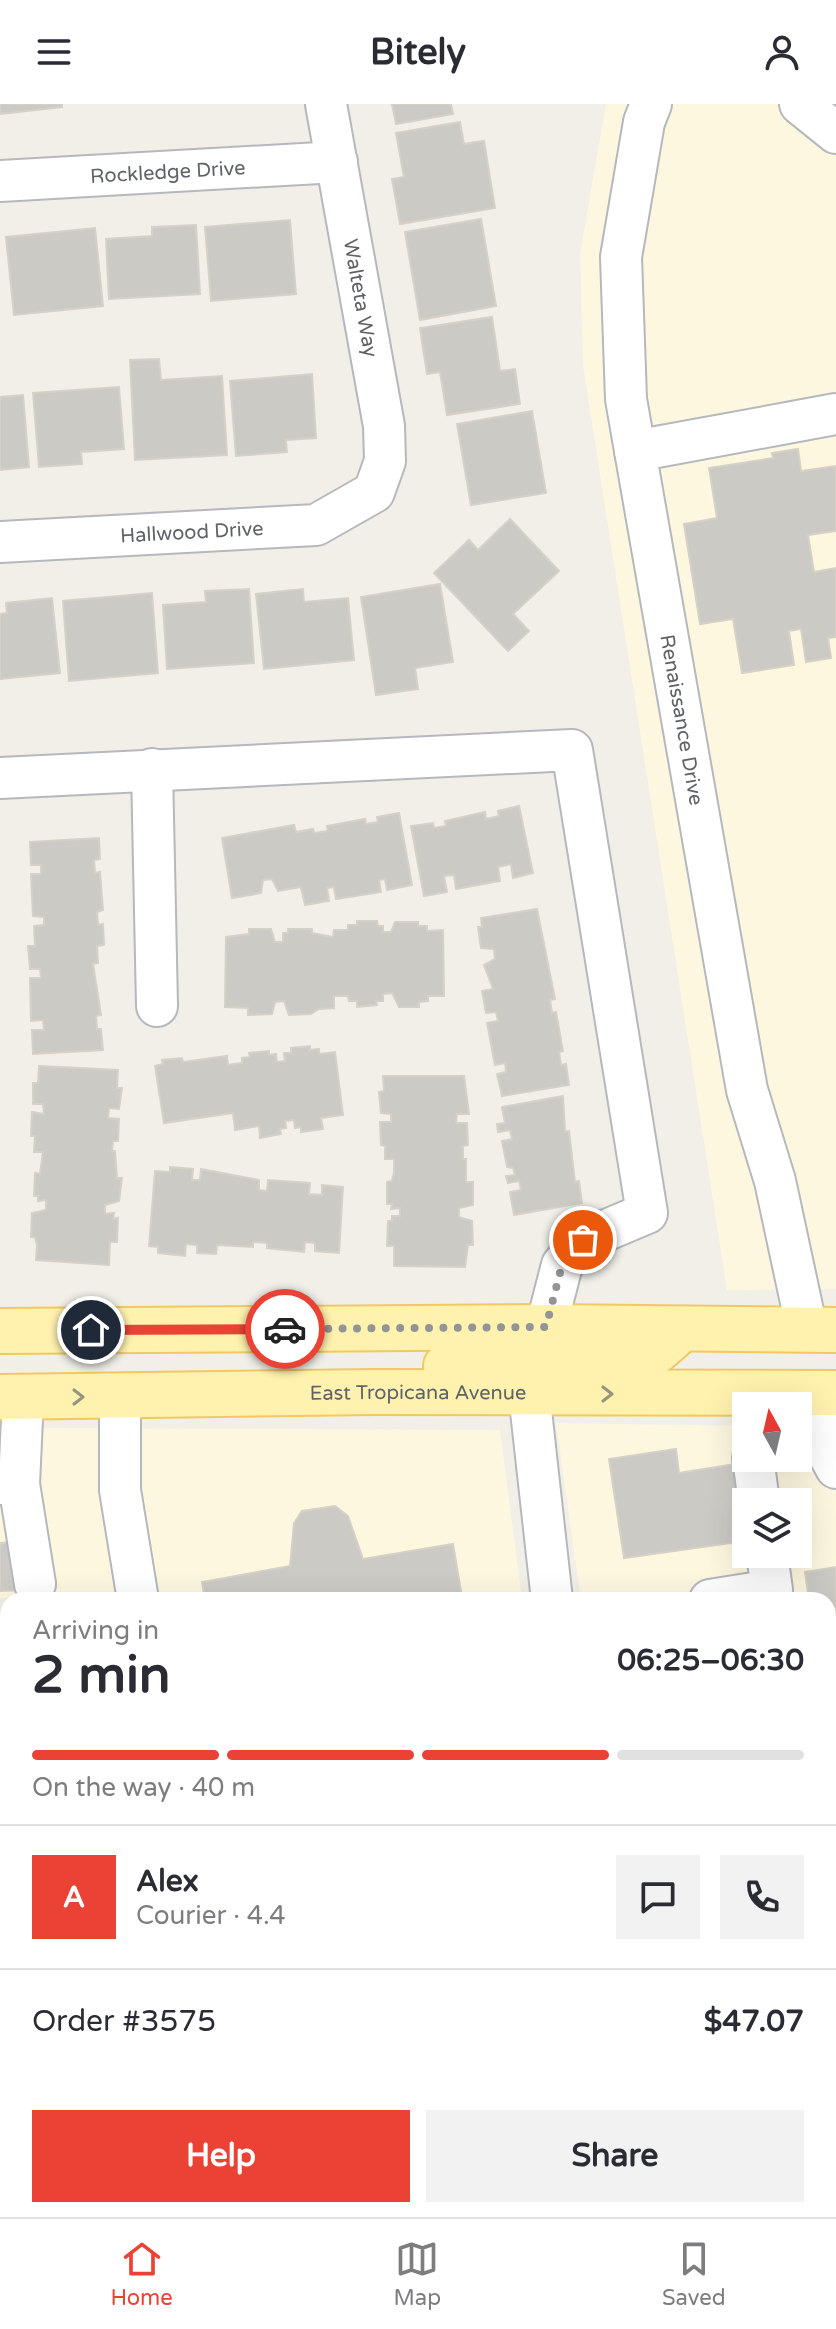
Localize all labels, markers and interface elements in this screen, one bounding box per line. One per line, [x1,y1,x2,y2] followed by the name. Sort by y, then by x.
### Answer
[32,30,76,74] icon: menu
[760,30,804,74] icon: person
[370,31,466,74] text: Bitely
[90,156,246,189] street label: Rockledge Drive
[338,237,382,359] street label: Walteta Way
[119,517,264,549] street label: Hallwood Drive
[654,633,708,807] street label: Renaissance Drive
[549,1206,617,1274] pin
[561,1218,605,1262] icon: bag
[245,1289,325,1369] courier
[57,1296,125,1364] pin
[263,1307,307,1351] icon: car
[69,1308,113,1352] icon: home
[310,1381,526,1406] street label: East Tropicana Avenue
[601,1385,614,1402] one-way arrow
[72,1388,85,1406] one-way arrow
[732,1392,812,1472] north arrow
[732,1392,812,1568] map controls
[732,1488,812,1568] button: layers
[32,1615,159,1646] text: Arriving in
[617,1642,804,1679] text: 06:25–06:30
[32,1644,171,1707] text: 2 min
[32,1772,255,1803] text: On the way · 40 m
[616,1855,700,1939] button: chat
[720,1855,804,1939] button: phone
[136,1863,199,1900] text: Alex
[63,1879,85,1916] text: A
[136,1900,286,1931] text: Courier · 4.4
[32,2003,216,2040] text: Order #3575
[704,2003,804,2040] text: $47.07
[32,2110,410,2202] button: Help
[426,2110,804,2202] button: Share
[110,2237,173,2311] tab: Home
[394,2237,441,2311] tab: Map
[662,2237,726,2311] tab: Saved

